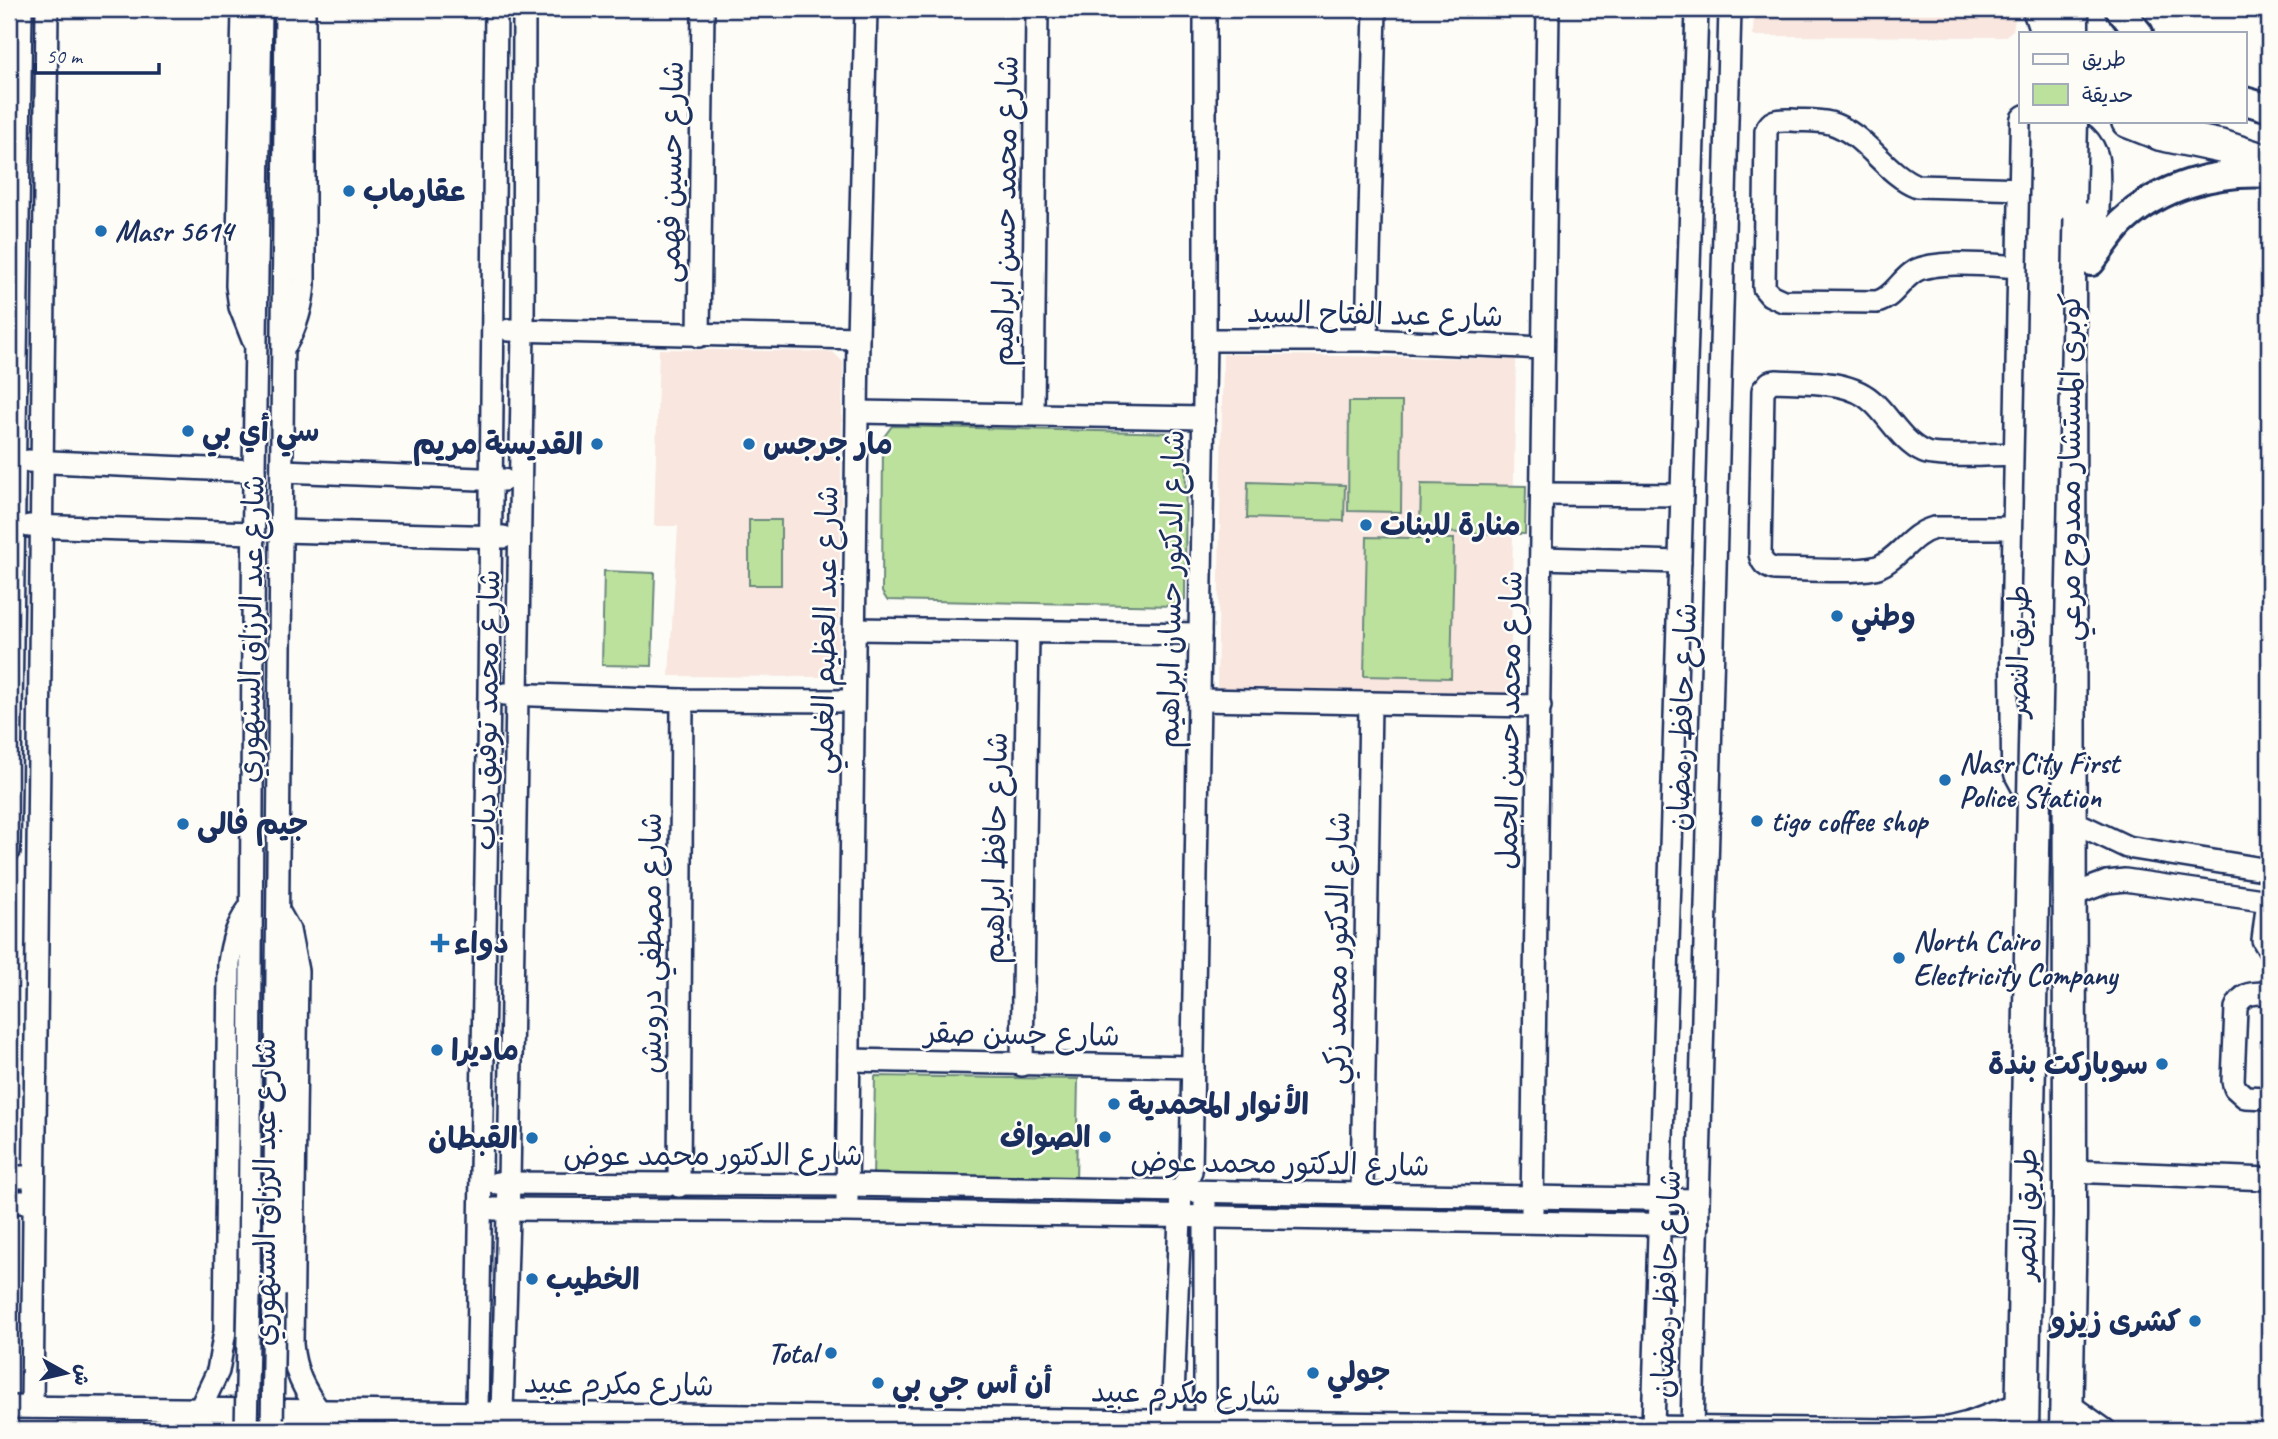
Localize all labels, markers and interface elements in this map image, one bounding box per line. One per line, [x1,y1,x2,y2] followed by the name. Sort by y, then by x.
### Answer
[35,32,159,76] scale bar
[2019,32,2246,122] legend
[46,43,84,69] text: 50 m
[2082,46,2126,72] text: طريق
[983,55,1030,367] street label: شارع محمد حسن ابراهيم
[650,61,694,283] street label: شارع حسين فهمى
[2082,82,2133,108] text: حديقة
[363,172,465,210] place label: عقارماب
[341,183,357,199] marker: عقارماب
[115,212,236,250] place label: Masr 5614
[93,223,109,239] marker: Masr 5614
[1247,293,1503,337] street label: شارع عبد الفتاح السيد
[2051,293,2096,641] street label: كوبرى المستشار ممدوح مرعي
[202,412,320,457] place label: سي أي بي
[180,423,196,439] marker: سي أي بي
[413,425,583,466] place label: القديسة مريم
[763,425,893,463] place label: مار جرجس
[1149,429,1196,749] street label: شارع الدكتور حسان ابراهيم
[589,436,605,452] marker: القديسة مريم
[741,436,757,452] marker: مار جرجس
[229,474,275,784] street label: شارع عبد الرزاق السنهوري
[803,485,854,775] street label: شارع عبد العظيم الغلمي
[1380,506,1521,544] place label: منارة للبنات
[1358,517,1374,533] marker: منارة للبنات
[466,569,510,851] street label: شارع محمد توفيق دياب
[1487,570,1533,870] street label: شارع محمد حسن الجمل
[1998,584,2038,721] street label: طريق النصر
[1851,597,1916,642] place label: وطني
[1659,602,1707,832] street label: شارع حافظ رمضان
[1829,608,1845,624] marker: وطني
[974,731,1019,965] street label: شارع حافظ ابراهيم
[1959,744,2122,816] place label: Nasr City First Police Station
[1937,772,1953,788] marker: Nasr City First Police Station
[1771,802,1930,840] place label: tigo coffee shop
[197,805,308,846] place label: جيم فالى
[1316,811,1365,1085] street label: شارع الدكتور محمد زكي
[632,812,677,1074] street label: شارع مصطفي درويش
[1749,813,1765,829] marker: tigo coffee shop
[175,816,191,832] marker: جيم فالى
[1913,922,2120,995] place label: North Cairo Electricity Company
[454,924,509,962] place label: دواء
[432,935,448,951] marker: دواء
[1891,950,1907,966] marker: North Cairo Electricity Company
[921,1013,1120,1057] street label: شارع حسن صقر
[451,1031,519,1069] place label: ماديرا
[246,1038,286,1346] street label: شارع عبد الرزاق السنهوري
[429,1042,445,1058] marker: ماديرا
[1988,1045,2148,1083] place label: سوباركت بندة
[2154,1056,2170,1072] marker: سوباركت بندة
[1128,1084,1309,1123] place label: الأنوار المحمدية
[1106,1096,1122,1112] marker: الأنوار المحمدية
[1000,1118,1091,1156] place label: الصواف
[428,1119,518,1157] place label: القبطان
[1097,1129,1113,1145] marker: الصواف
[524,1130,540,1146] marker: القبطان
[563,1136,863,1176] street label: شارع الدكتور محمد عوض
[1130,1141,1430,1187] street label: شارع الدكتور محمد عوض
[2006,1147,2046,1284] street label: طريق النصر
[1643,1169,1691,1399] street label: شارع حافظ رمضان
[546,1260,640,1298] place label: الخطيب
[524,1271,540,1287] marker: الخطيب
[2049,1302,2182,1340] place label: كشرى زيزو
[2187,1313,2203,1329] marker: كشرى زيزو
[768,1334,823,1372] place label: Total
[32,1338,102,1408] north arrow
[823,1345,839,1361] marker: Total
[1327,1354,1390,1399] place label: جولي
[68,1363,95,1387] text: ش
[524,1363,714,1409] street label: شارع مكرم عبيد
[892,1364,1053,1409] place label: أن أس جي بي
[1305,1365,1321,1381] marker: جولي
[1091,1372,1281,1418] street label: شارع مكرم عبيد
[870,1375,886,1391] marker: أن أس جي بي

